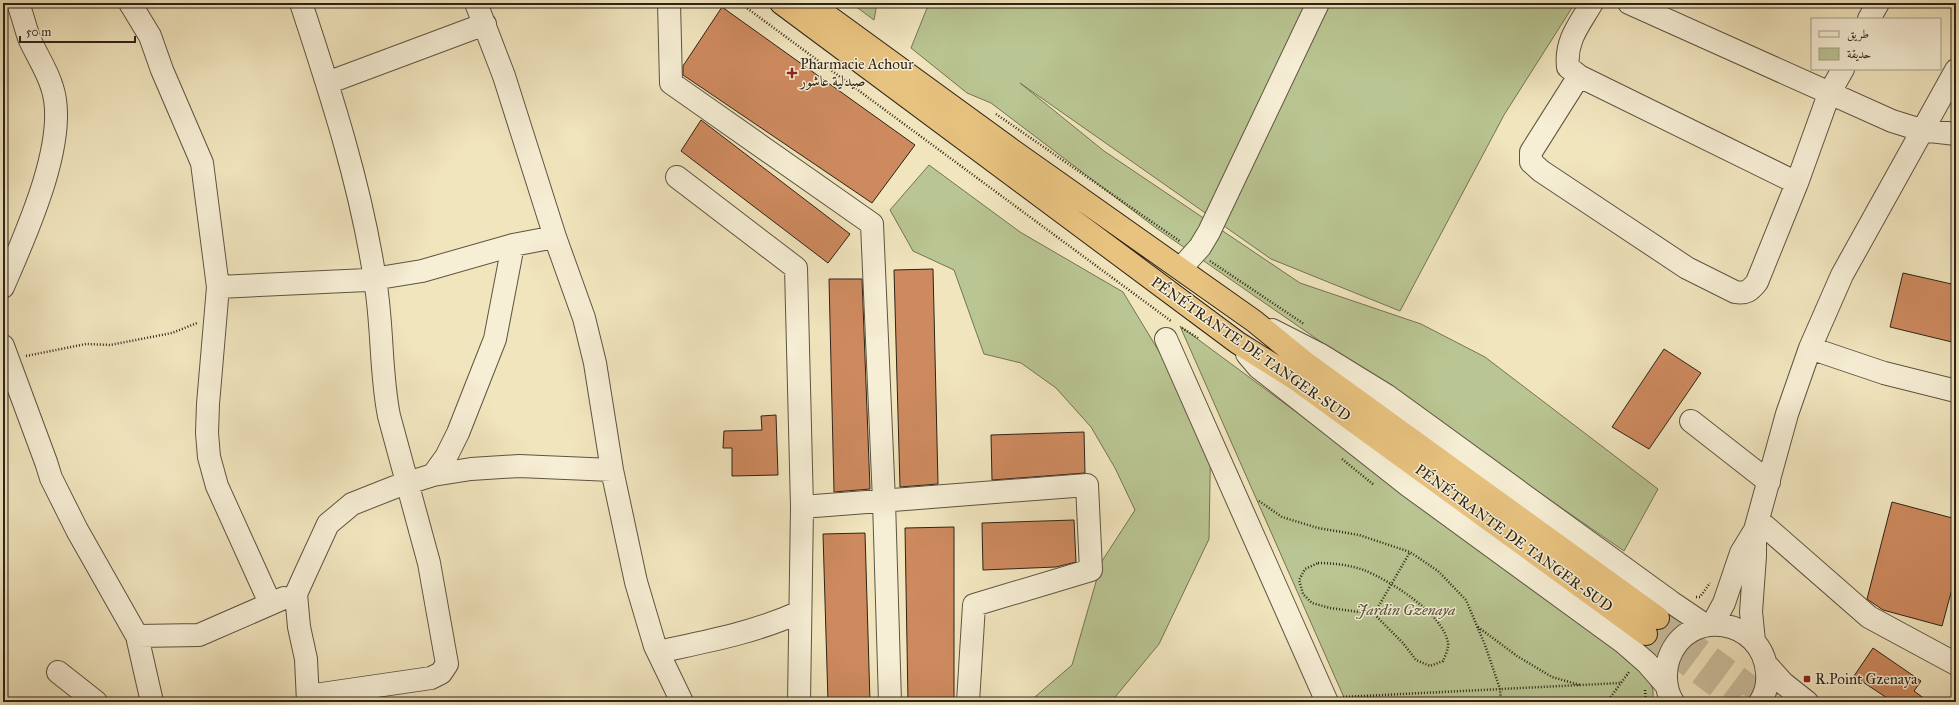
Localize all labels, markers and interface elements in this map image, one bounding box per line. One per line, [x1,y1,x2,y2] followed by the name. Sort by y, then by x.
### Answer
[20,18,135,44] scale bar
[1811,18,1941,70] legend
[26,25,51,39] text: 50 m
[1847,27,1869,42] text: طريق
[1847,47,1871,62] text: حديقة
[798,55,914,90] place label: Pharmacie Achour صيدلية عاشور
[787,68,797,78] marker: Pharmacie Achour صيدلية عاشور
[1148,272,1355,425] street label: PÉNÉTRANTE DE TANGER-SUD
[1412,459,1617,616] street label: PÉNÉTRANTE DE TANGER-SUD
[1356,601,1455,619] park label: Jardin Gzenaya
[1815,670,1918,688] place label: R.Point Gzenaya
[1802,674,1812,684] marker: R.Point Gzenaya

